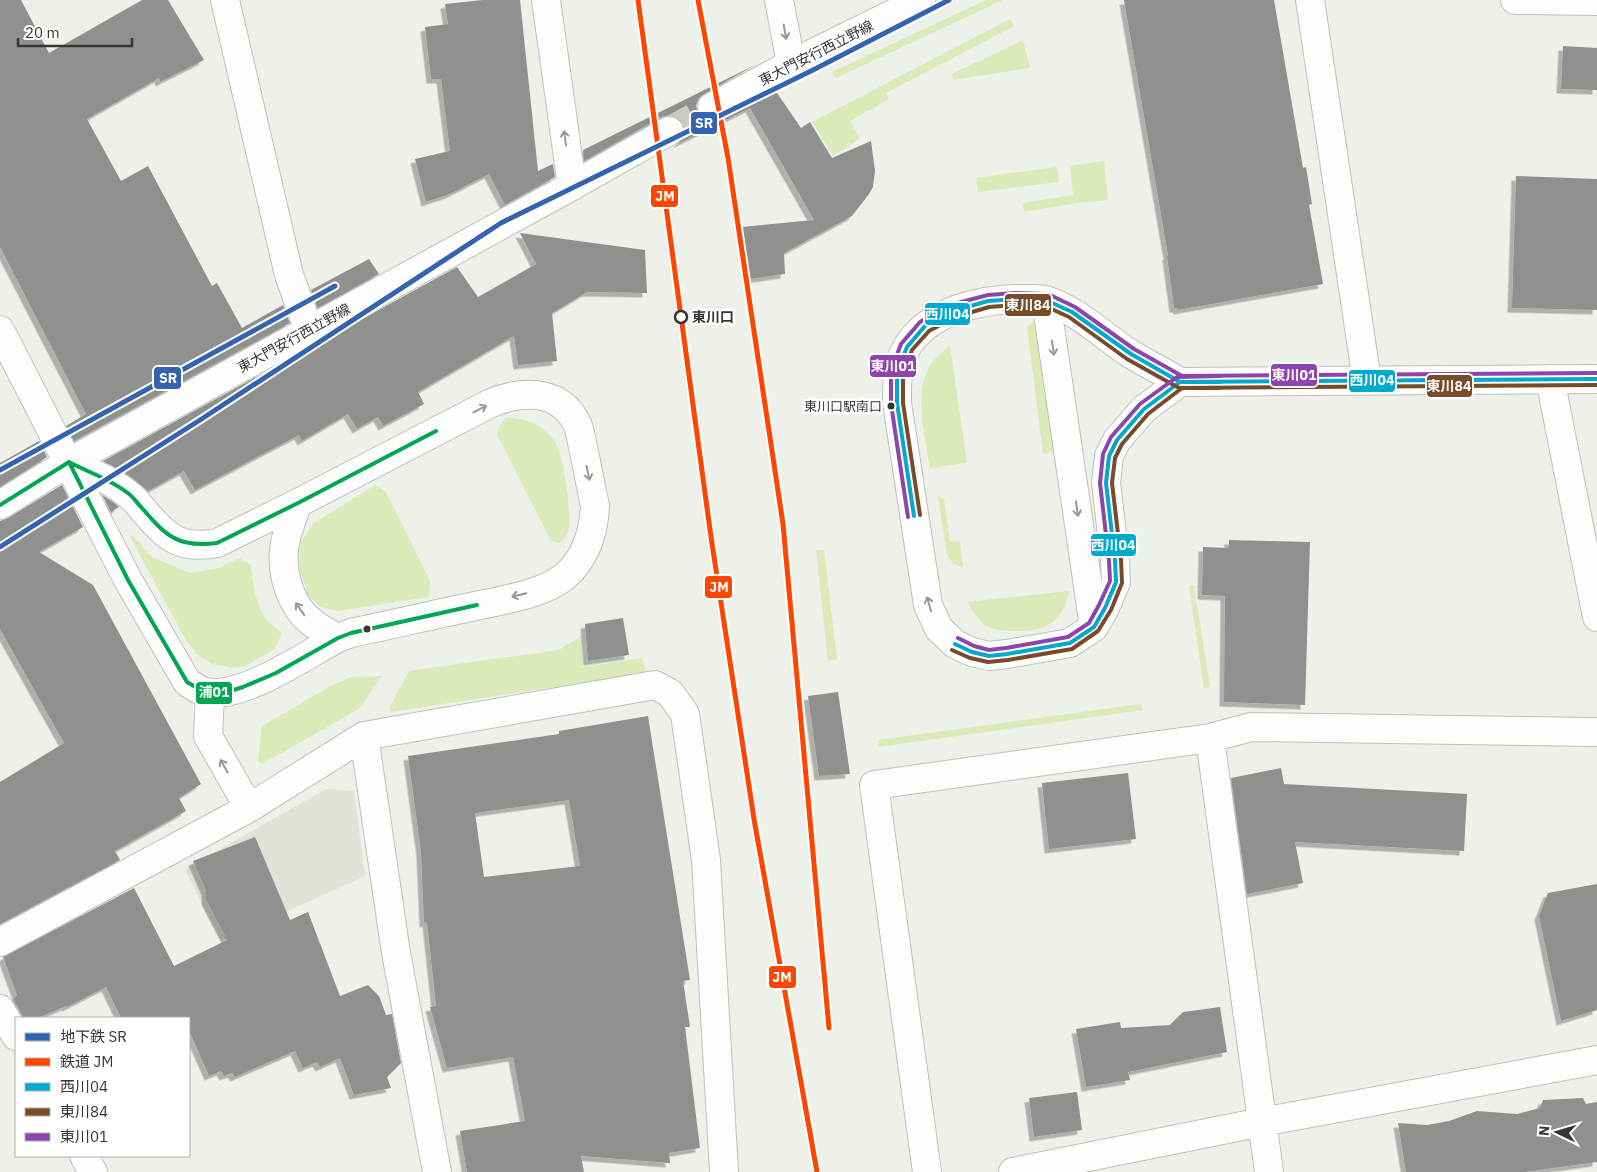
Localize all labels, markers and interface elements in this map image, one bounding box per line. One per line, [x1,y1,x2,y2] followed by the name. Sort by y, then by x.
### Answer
[18,15,131,47] scale bar
[756,16,876,90] street label: 東大門安行西立野線
[25,23,60,42] text: 20 m
[780,24,790,40] one-way arrow
[690,111,718,135] line badge: SR
[695,114,713,132] text: SR
[560,131,570,147] one-way arrow
[650,184,679,208] line badge: JM
[655,187,675,205] text: JM
[1004,293,1052,317] line badge: 東川84
[1006,296,1050,314] text: 東川84
[235,300,353,376] street label: 東大門安行西立野線
[924,302,971,326] line badge: 西川04
[925,305,969,323] text: 西川04
[692,308,734,326] place label: 東川口
[674,310,688,324] marker: 東川口
[1049,340,1059,356] one-way arrow
[869,354,917,378] line badge: 東川01
[871,357,916,375] text: 東川01
[1270,363,1318,387] line badge: 東川01
[153,366,182,390] line badge: SR
[1272,366,1317,384] text: 東川01
[159,369,177,387] text: SR
[1348,369,1396,393] line badge: 西川04
[1350,371,1394,389] text: 西川04
[1426,374,1473,398] line badge: 東川84
[1427,377,1471,395] text: 東川84
[804,398,882,415] place label: 東川口駅南口
[886,401,896,411] marker: 東川口駅南口
[472,404,487,414] one-way arrow
[584,464,593,480] one-way arrow
[1072,501,1082,517] one-way arrow
[1090,533,1137,557] line badge: 西川04
[1091,536,1135,554] text: 西川04
[704,575,733,599] line badge: JM
[709,578,729,596] text: JM
[511,591,527,600] one-way arrow
[924,596,933,612] one-way arrow
[295,602,305,616] one-way arrow
[362,624,372,634] unlabelled marker
[195,681,233,705] line badge: 浦01
[199,683,230,701] text: 浦01
[219,759,229,773] one-way arrow
[768,965,797,989] line badge: JM
[772,968,792,986] text: JM
[15,1017,190,1157] legend
[60,1027,127,1046] text: 地下鉄 SR
[60,1052,113,1071] text: 鉄道 JM
[60,1077,108,1096] text: 西川04
[60,1102,108,1121] text: 東川84
[1532,1107,1582,1157] north arrow
[1535,1125,1553,1137] text: N
[60,1127,108,1146] text: 東川01

